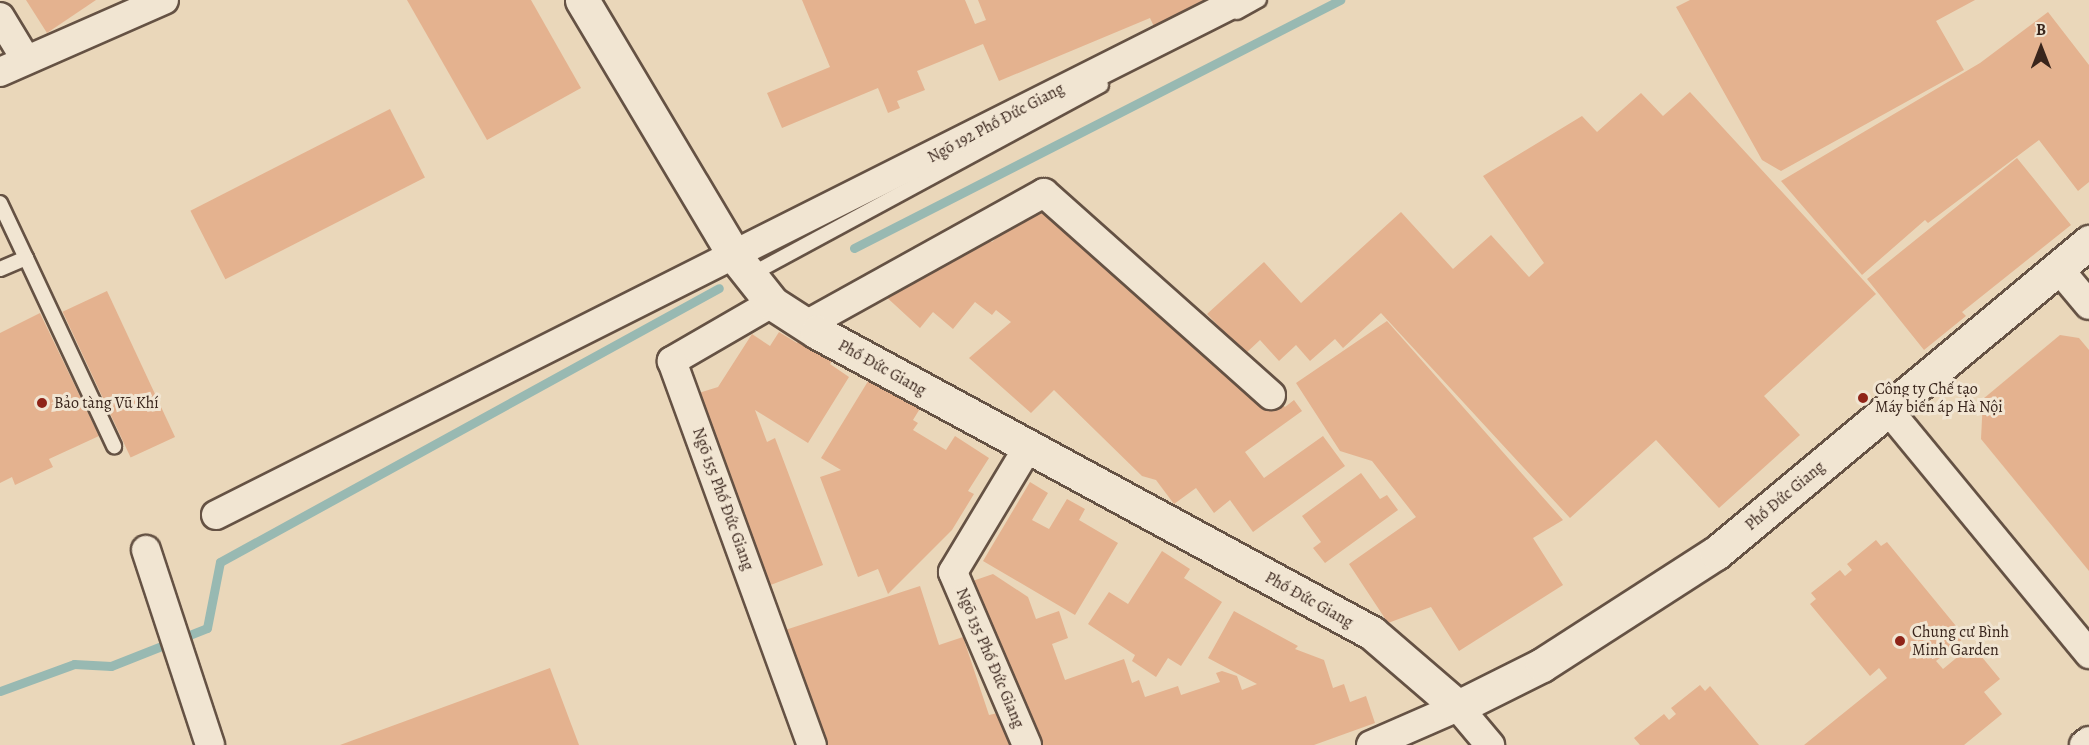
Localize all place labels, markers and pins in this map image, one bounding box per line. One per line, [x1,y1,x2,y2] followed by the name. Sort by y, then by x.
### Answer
[1875,379,2003,417] place label: Công ty Chế tạo Máy biến áp Hà Nội
[1856,391,1870,405] marker: Công ty Chế tạo Máy biến áp Hà Nội
[54,393,159,413] place label: Bảo tàng Vũ Khí
[35,396,49,410] marker: Bảo tàng Vũ Khí
[1912,622,2009,660] place label: Chung cư Bình Minh Garden
[1893,634,1907,648] marker: Chung cư Bình Minh Garden

